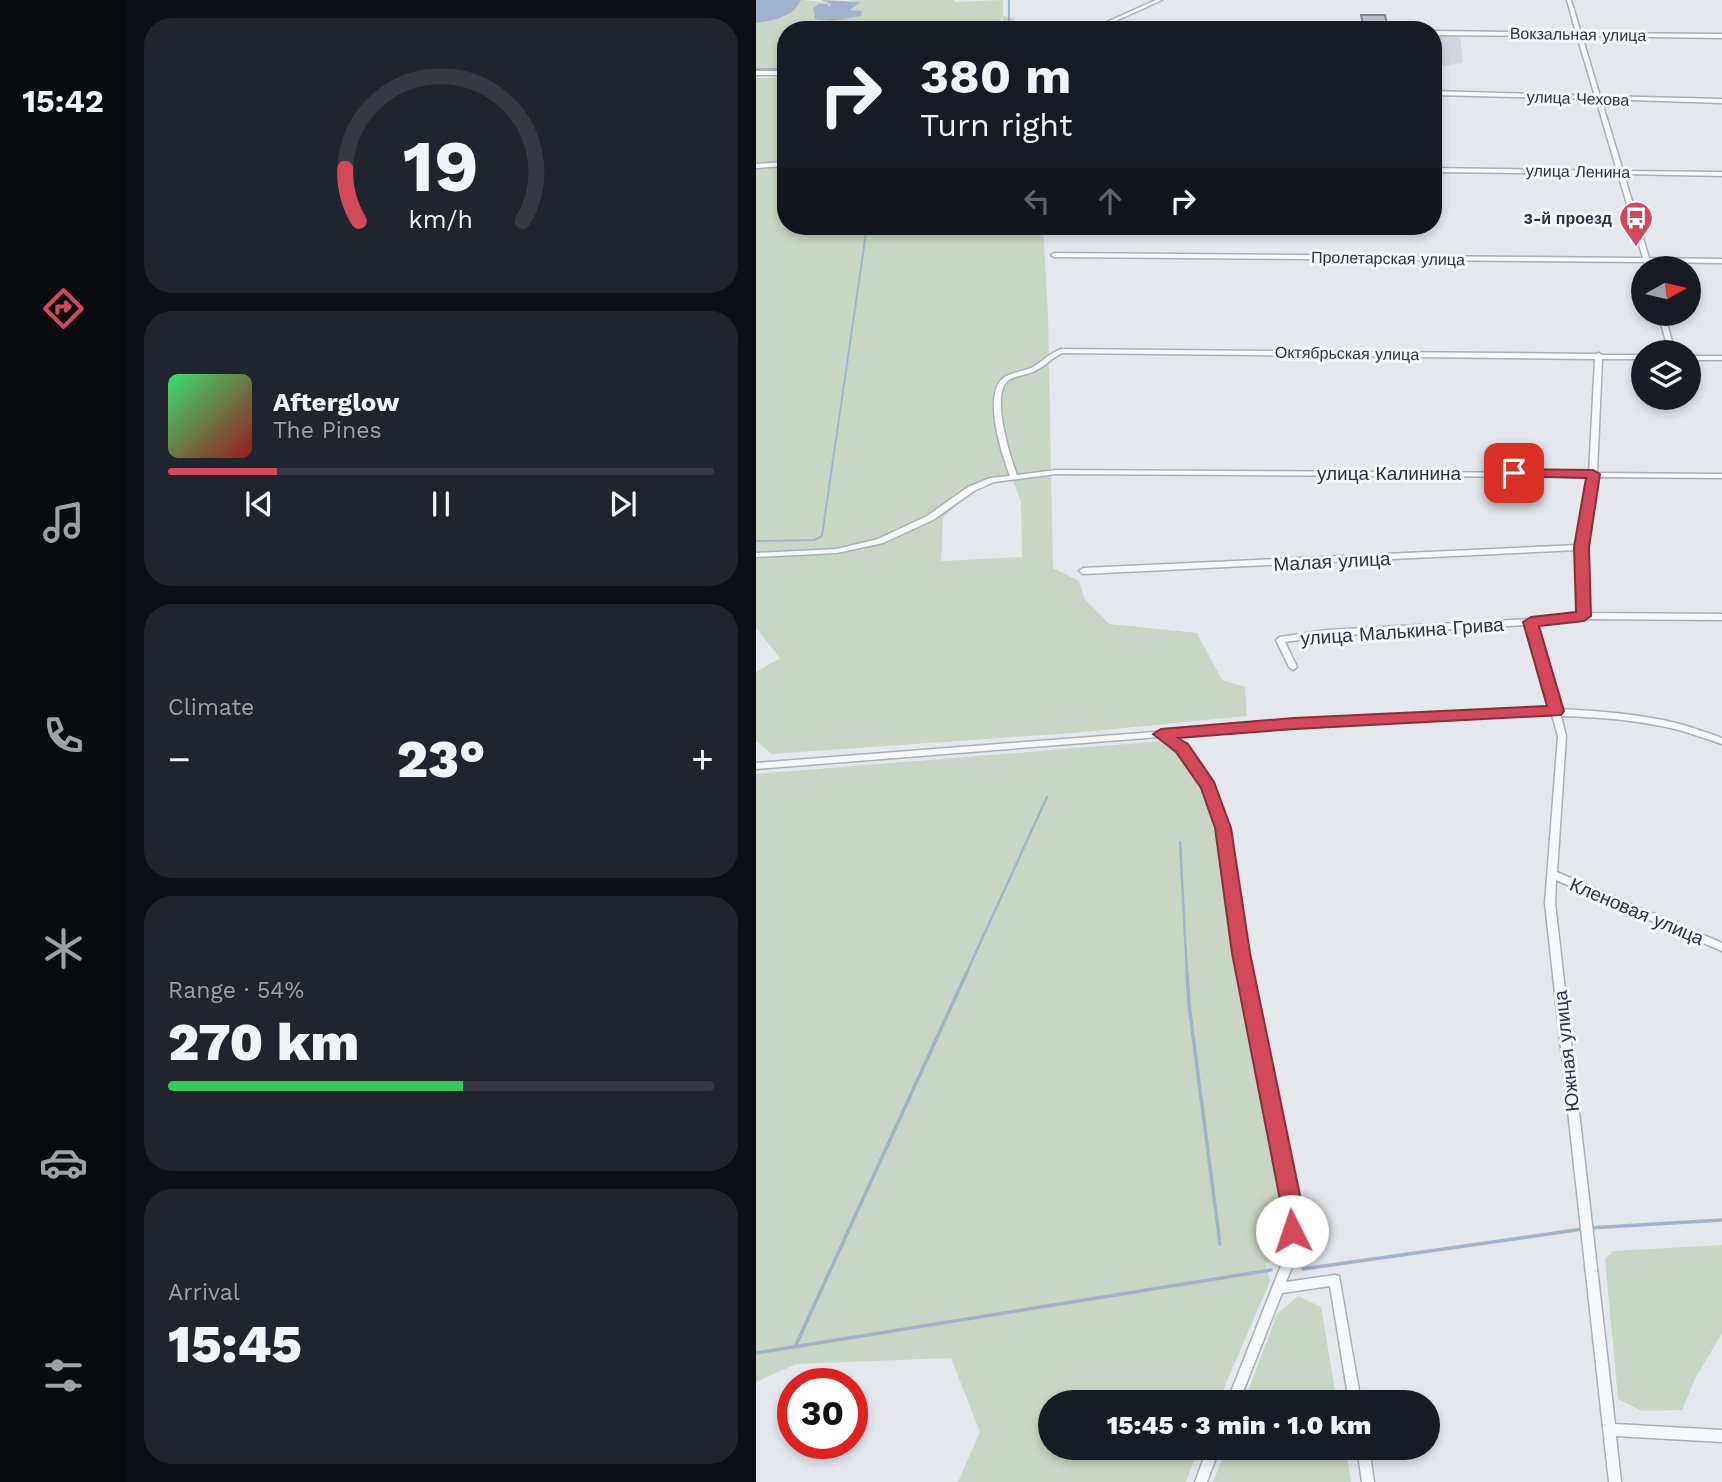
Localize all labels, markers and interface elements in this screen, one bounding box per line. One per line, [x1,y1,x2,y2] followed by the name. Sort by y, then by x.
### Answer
[1510,24,1646,45] street label: Вокзальная улица
[920,47,1071,105] text: 380 m
[805,49,896,140] icon: right
[22,82,104,120] text: 15:42
[1526,87,1630,110] street label: улица Чехова
[920,106,1072,144] text: Turn right
[403,124,479,210] text: 19
[1526,161,1630,182] street label: улица Ленина
[1018,182,1056,220] icon: left
[1091,182,1129,220] icon: ahead
[1164,182,1202,220] icon: right
[1617,199,1655,248] bus stop icon: 3-й проезд
[409,205,473,234] text: km/h
[1523,209,1612,228] place label: 3-й проезд
[1311,248,1465,269] street label: Пролетарская улица
[1631,256,1701,326] north arrow
[1631,256,1701,410] map controls
[39,284,88,333] icon: directions
[1631,340,1701,410] button: layers
[1275,343,1419,364] street label: Октябрьская улица
[273,387,399,417] text: Afterglow
[273,417,382,444] text: The Pines
[1484,443,1544,503] pin
[1495,454,1533,492] icon: arrive
[1317,462,1462,485] street label: улица Калинина
[240,485,278,523] icon: previous
[422,485,460,523] icon: pause
[604,485,642,523] icon: next
[39,498,88,547] icon: music
[1273,547,1392,576] street label: Малая улица
[1300,613,1505,650] street label: улица Малькина Грива
[168,694,254,721] text: Climate
[39,711,88,760] icon: phone
[397,729,485,790] text: 23°
[168,737,191,781] text: −
[691,737,714,781] text: +
[1566,873,1708,950] street label: Кленовая улица
[39,924,88,973] icon: climate
[168,977,304,1004] text: Range · 54%
[1549,989,1584,1113] street label: Южная улица
[168,1012,359,1073] text: 270 km
[39,1138,88,1187] icon: car
[1255,1194,1329,1268] position arrow
[168,1279,240,1306] text: Arrival
[168,1314,302,1375] text: 15:45
[39,1351,88,1400] icon: filters
[777,1368,868,1459] speed limit sign: 30
[1107,1410,1371,1440] text: 15:45 · 3 min · 1.0 km

